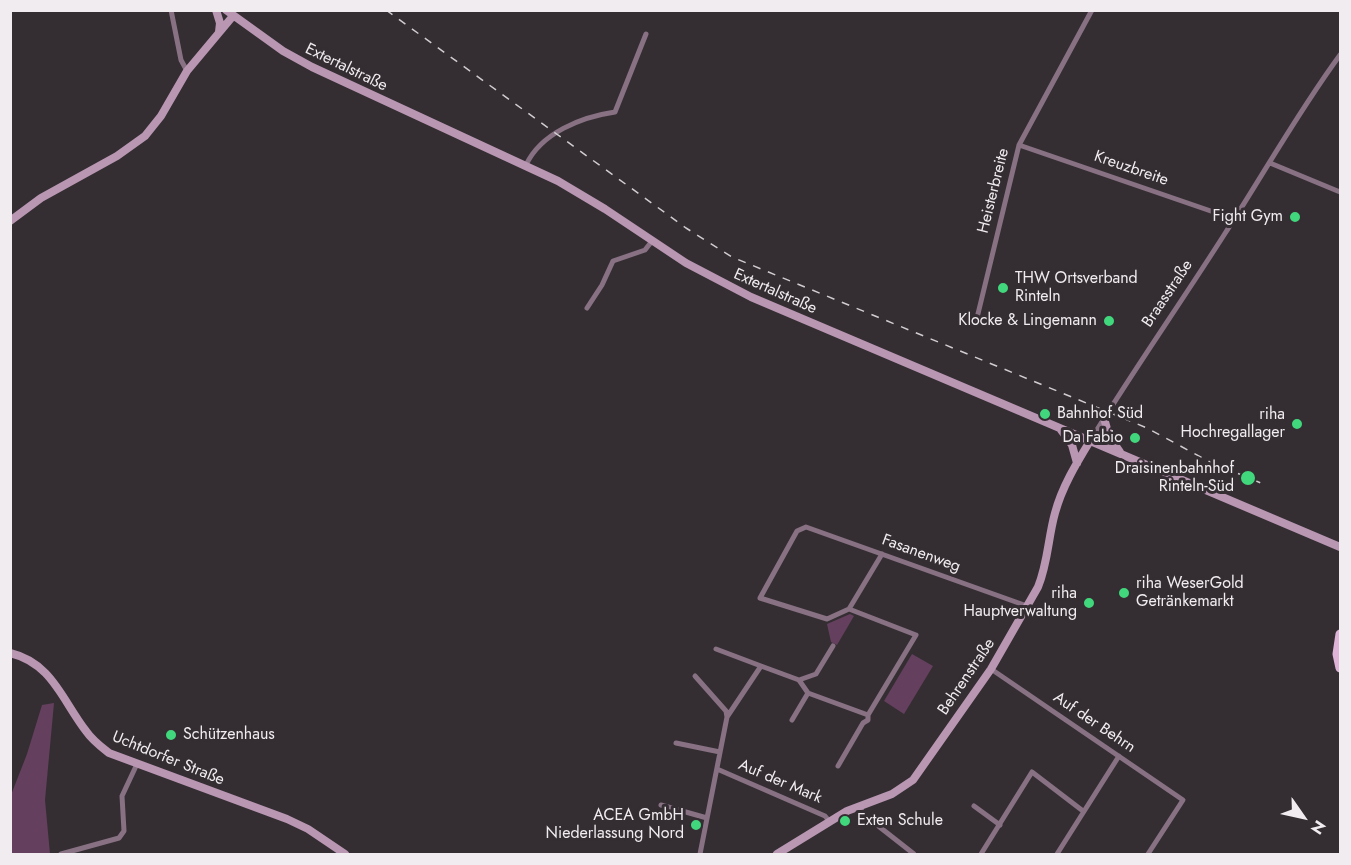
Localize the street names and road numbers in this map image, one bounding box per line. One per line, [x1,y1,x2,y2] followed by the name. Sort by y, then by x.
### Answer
[302,40,390,96] street label: Extertalstraße
[974,147,1014,235] street label: Heisterbreite
[1091,147,1171,191] street label: Kreuzbreite
[1139,257,1197,331] street label: Braasstraße
[730,265,820,319] street label: Extertalstraße
[879,531,963,577] street label: Fasanenweg
[934,635,1000,719] street label: Behrenstraße
[1049,688,1139,758] street label: Auf der Behrn
[109,728,227,790] street label: Uchtdorfer Straße
[735,756,825,808] street label: Auf der Mark

